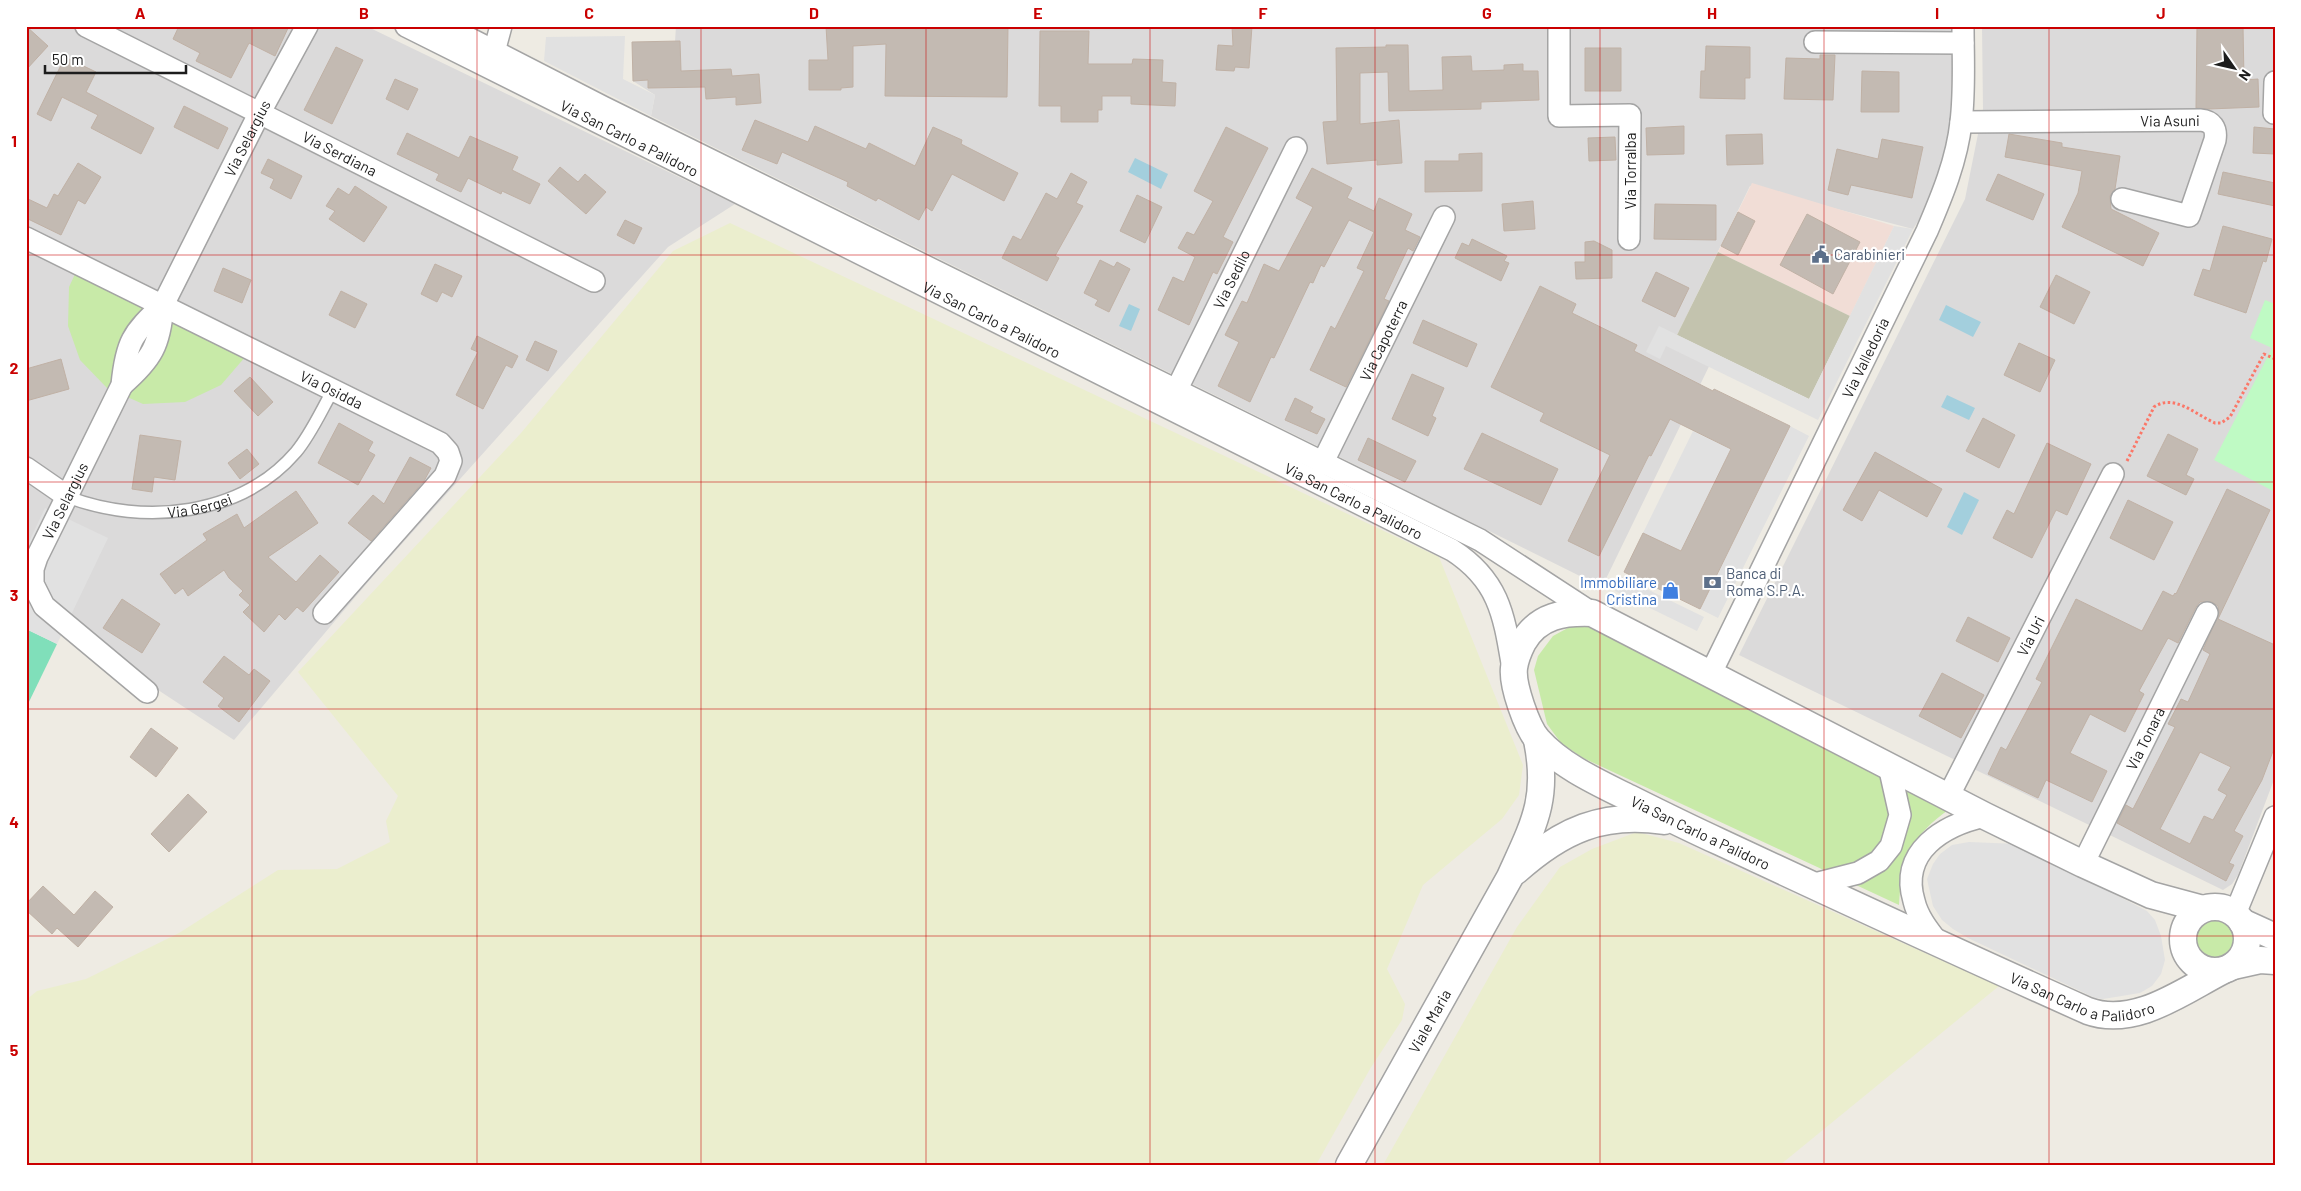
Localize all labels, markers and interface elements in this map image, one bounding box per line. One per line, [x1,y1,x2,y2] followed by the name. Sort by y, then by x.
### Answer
[135,3,146,22] text: A
[359,3,369,22] text: B
[584,3,594,22] text: C
[809,3,819,22] text: D
[1033,3,1043,22] text: E
[1259,3,1268,22] text: F
[1482,3,1492,22] text: G
[1707,3,1717,22] text: H
[1935,3,1939,22] text: I
[2156,3,2166,22] text: J
[45,42,186,74] scale bar
[2208,42,2258,92] north arrow
[52,50,84,68] text: 50 m
[2236,67,2255,84] text: N
[557,96,702,180] street label: Via San Carlo a Palidoro
[220,97,274,180] street label: Via Selargius
[2140,111,2200,130] street label: Via Asuni
[300,127,380,180] street label: Via Serdiana
[11,131,17,150] text: 1
[1621,133,1639,209] street label: Via Torralba
[1810,244,1830,264] public building icon: Carabinieri
[1834,245,1905,263] place label: Carabinieri
[1209,246,1253,312] street label: Via Sedilo
[920,277,1064,361] street label: Via San Carlo a Palidoro
[1356,297,1411,384] street label: Via Capoterra
[1838,314,1892,401] street label: Via Valledoria
[10,358,19,377] text: 2
[297,366,366,412] street label: Via Osidda
[38,459,91,542] street label: Via Selargius
[1282,459,1426,543] street label: Via San Carlo a Palidoro
[167,489,234,521] street label: Via Gergei
[1726,564,1805,599] place label: Banca di Roma S.P.A.
[1702,572,1722,592] bank icon: Banca di Roma S.P.A.
[1580,573,1657,608] place label: Immobiliare Cristina
[1661,581,1681,601] shop icon: Immobiliare Cristina
[10,585,18,604] text: 3
[2013,613,2048,659] street label: Via Uri
[2122,704,2168,773] street label: Via Tonara
[1628,791,1773,873] street label: Via San Carlo a Palidoro
[9,812,19,831] text: 4
[2007,968,2157,1024] street label: Via San Carlo a Palidoro
[1405,986,1454,1056] street label: Viale Maria
[10,1040,19,1059] text: 5

